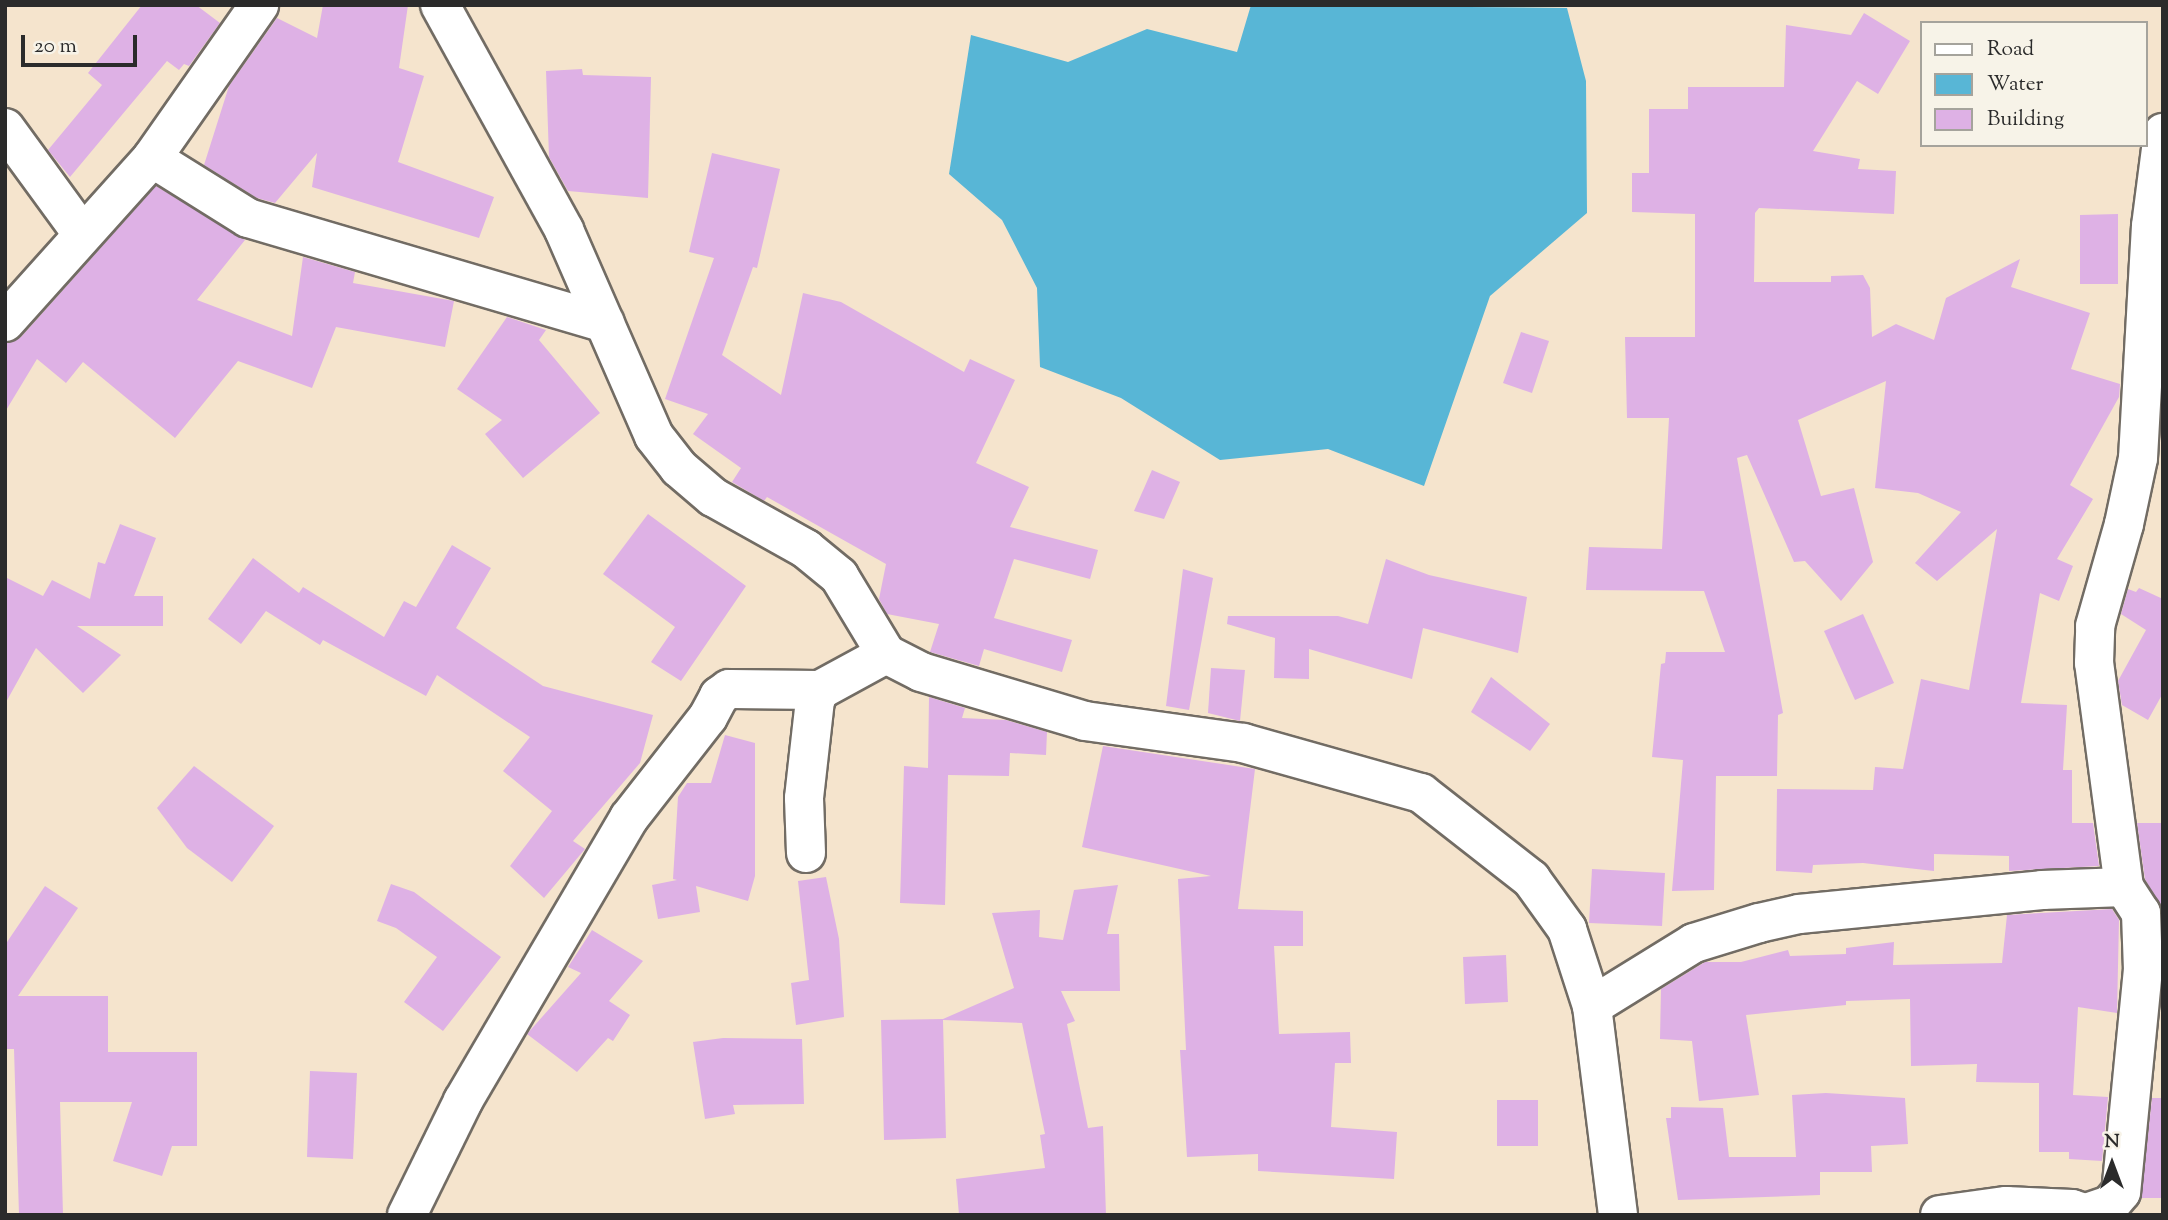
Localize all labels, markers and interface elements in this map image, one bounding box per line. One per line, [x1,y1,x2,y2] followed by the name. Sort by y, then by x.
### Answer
[24,21,140,65] scale bar
[1920,21,2147,147] legend
[34,32,77,62] text: 20 m
[1987,35,2034,65] text: Road
[1987,70,2043,100] text: Water
[1987,105,2064,135] text: Building
[2077,1129,2147,1199] north arrow
[2104,1129,2120,1156] text: N

